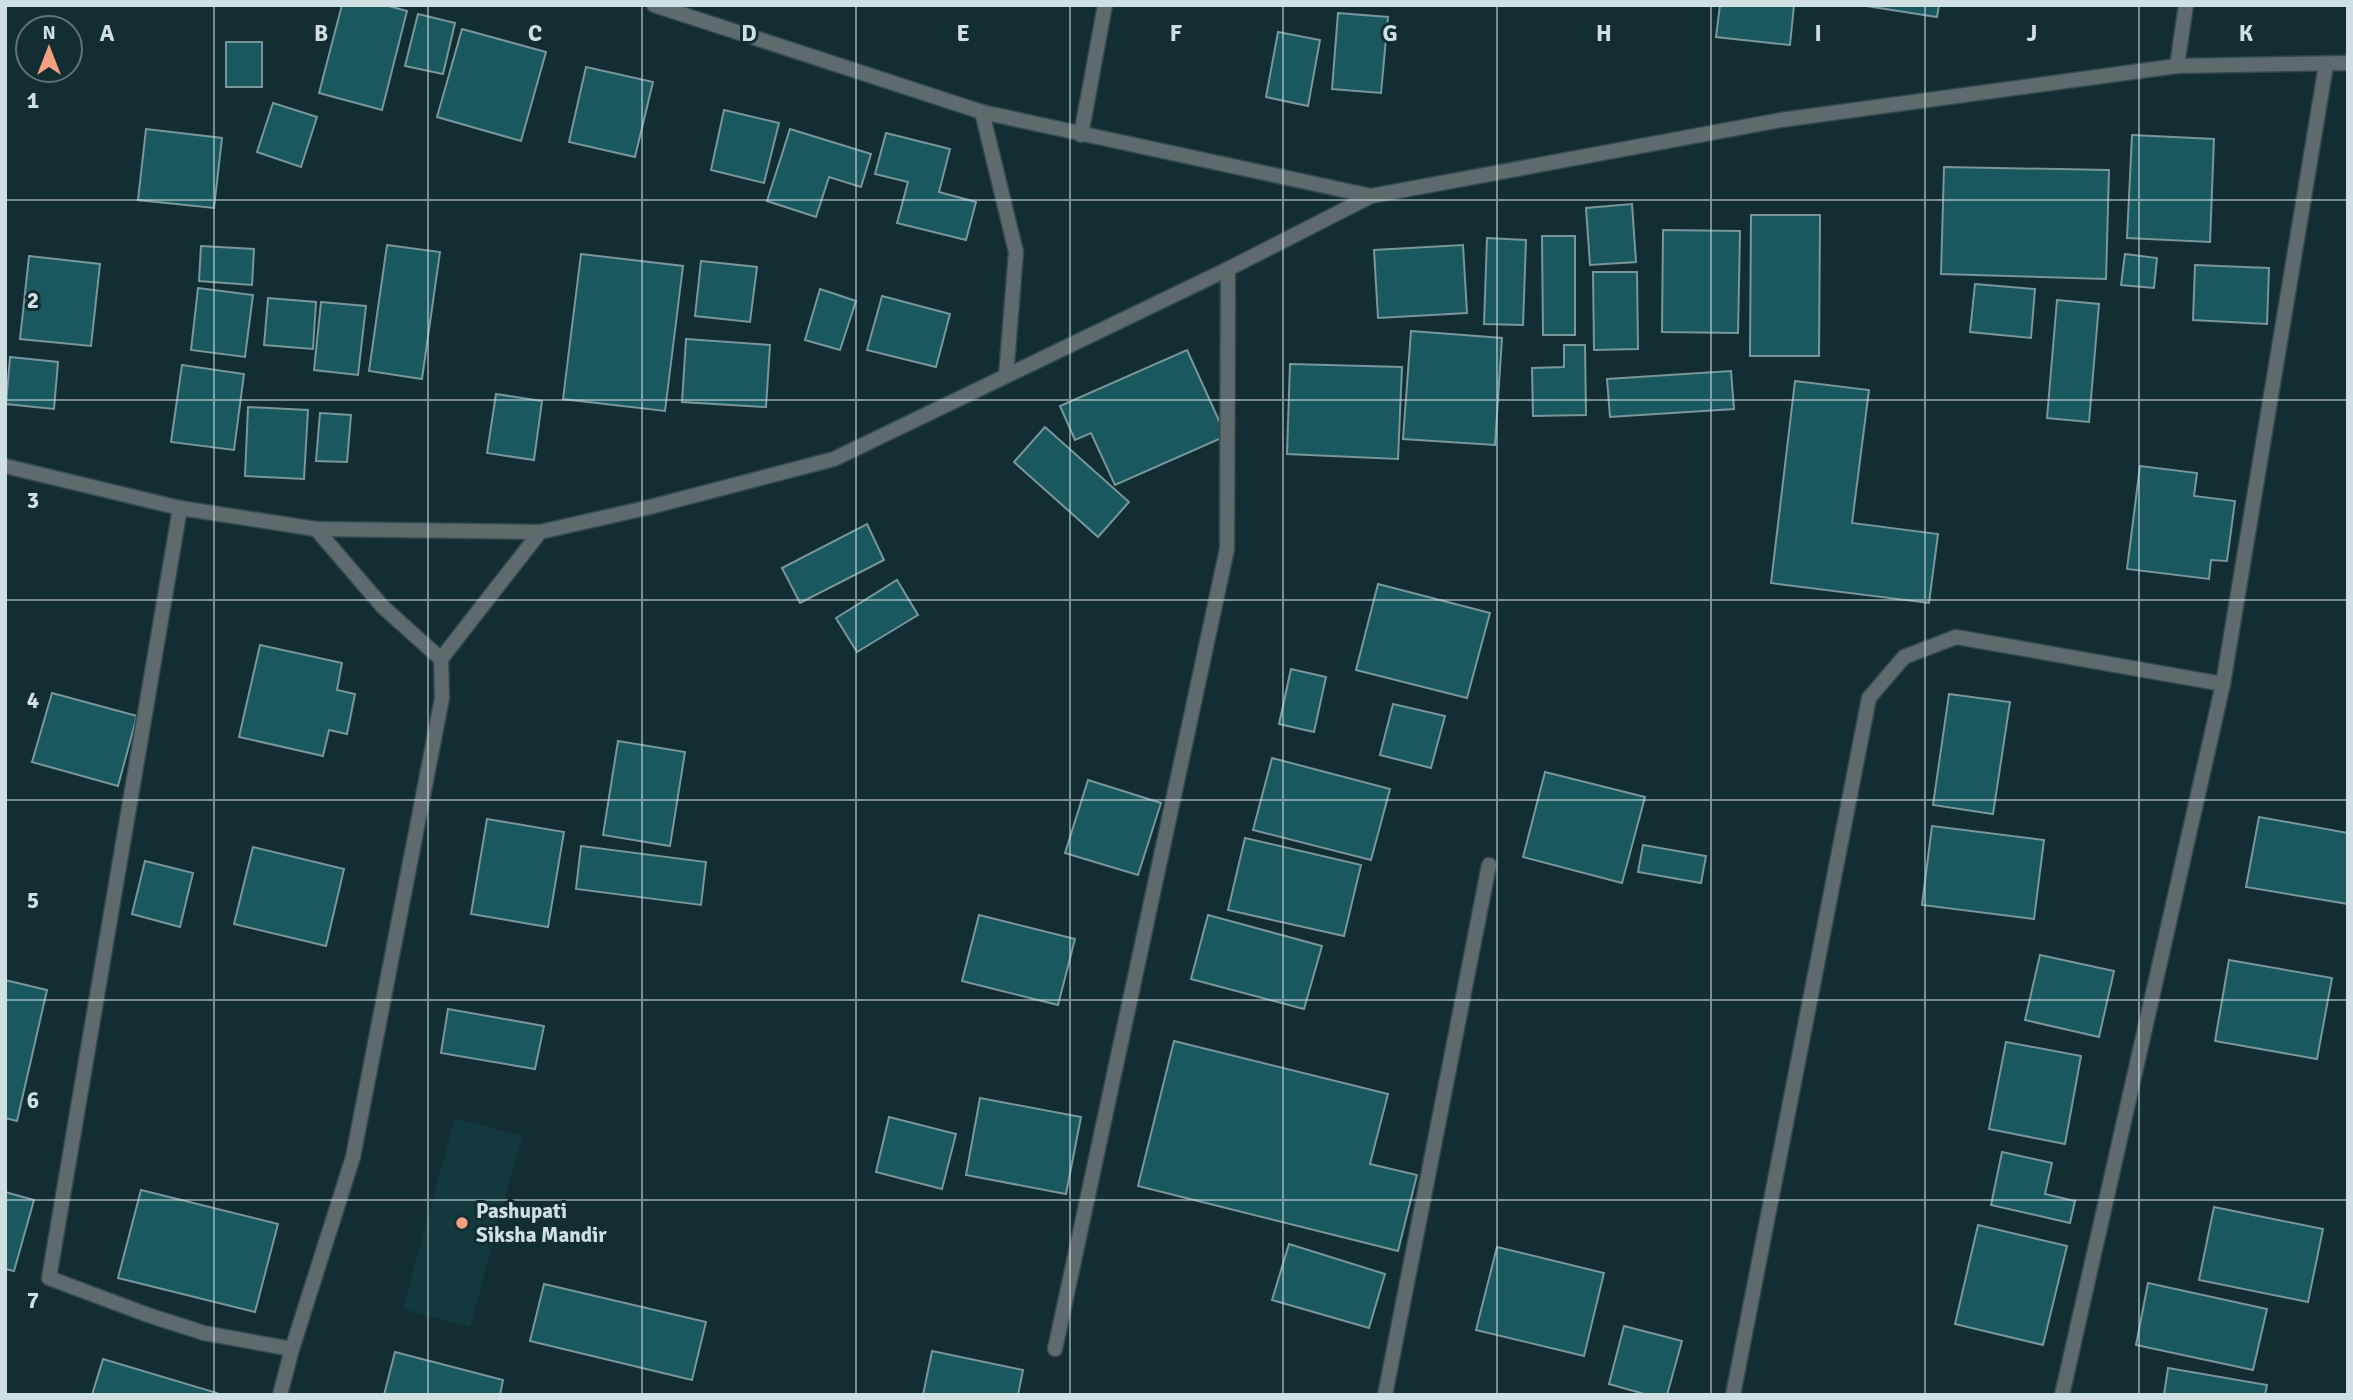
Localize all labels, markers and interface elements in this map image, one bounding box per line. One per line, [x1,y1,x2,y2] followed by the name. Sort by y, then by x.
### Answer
[14,14,84,84] north arrow
[100,19,115,48] text: A
[314,19,328,48] text: B
[528,19,542,48] text: C
[741,19,757,48] text: D
[956,19,970,48] text: E
[1170,19,1182,48] text: F
[1382,19,1398,48] text: G
[1596,19,1612,48] text: H
[1814,19,1822,48] text: I
[2027,19,2037,48] text: J
[2239,19,2254,48] text: K
[42,21,56,45] text: N
[27,86,39,115] text: 1
[27,286,39,315] text: 2
[27,486,39,515] text: 3
[27,686,39,715] text: 4
[27,886,39,915] text: 5
[27,1086,39,1115] text: 6
[476,1198,607,1248] place label: Pashupati Siksha Mandir
[454,1215,470,1231] marker: Pashupati Siksha Mandir
[27,1286,39,1315] text: 7

